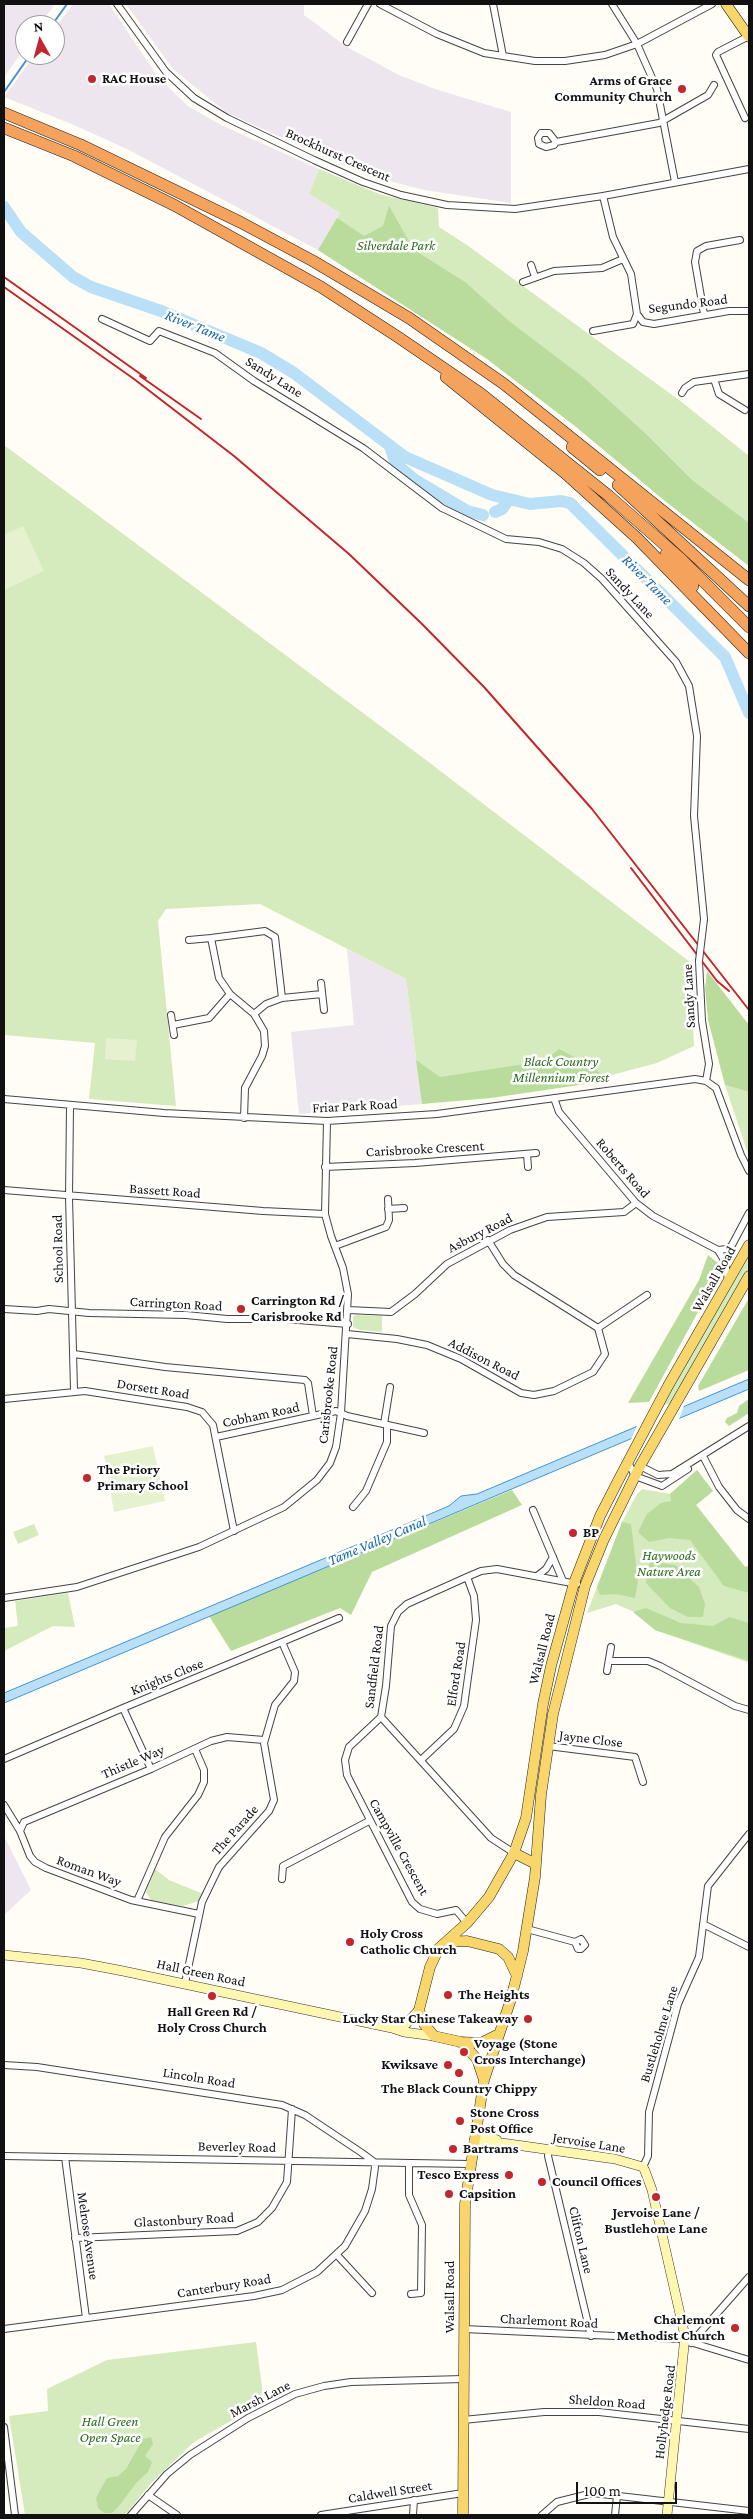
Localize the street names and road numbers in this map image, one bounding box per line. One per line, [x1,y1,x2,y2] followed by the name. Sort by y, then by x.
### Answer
[283,124,393,186] street label: Brockhurst Crescent
[647,291,729,317] street label: Segundo Road
[242,353,306,401] street label: Sandy Lane
[602,564,658,622] street label: Sandy Lane
[679,964,699,1028] street label: Sandy Lane
[312,1095,398,1117] street label: Friar Park Road
[592,1135,654,1201] street label: Roberts Road
[365,1138,485,1160] street label: Carisbrooke Crescent
[129,1180,201,1202] street label: Bassett Road
[445,1210,515,1256] street label: Asbury Road
[49,1215,67,1283] street label: School Road
[689,1243,739,1315] street label: Walsall Road
[129,1293,223,1315] street label: Carrington Road
[446,1334,522,1384] street label: Addison Road
[315,1345,341,1445] street label: Carisbrooke Road
[116,1375,190,1403] street label: Dorsett Road
[221,1399,301,1431] street label: Cobham Road
[525,1612,559,1686] street label: Walsall Road
[361,1624,387,1710] street label: Sandfield Road
[443,1640,469,1708] street label: Elford Road
[128,1655,206,1699] street label: Knights Close
[558,1727,624,1751] street label: Jayne Close
[99,1741,167,1783] street label: Thistle Way
[365,1796,433,1898] street label: Campville Crescent
[208,1801,262,1859] street label: The Parade
[54,1852,124,1890] street label: Roman Way
[155,1955,247,1991] street label: Hall Green Road
[636,1984,682,2084] street label: Bustleholme Lane
[162,2064,236,2092] street label: Lincoln Road
[551,2129,627,2157] street label: Jervoise Lane
[198,2138,276,2156] street label: Beverley Road
[74,2191,102,2281] street label: Melrose Avenue
[565,2205,597,2275] street label: Clifton Lane
[133,2209,235,2231] street label: Glastonbury Road
[442,2261,458,2333] street label: Walsall Road
[176,2270,272,2302] street label: Canterbury Road
[499,2310,599,2332] street label: Charlemont Road
[651,2364,679,2460] street label: Hollyhedge Road
[227,2377,293,2421] street label: Marsh Lane
[568,2391,646,2413] street label: Sheldon Road
[347,2477,433,2507] street label: Caldwell Street

